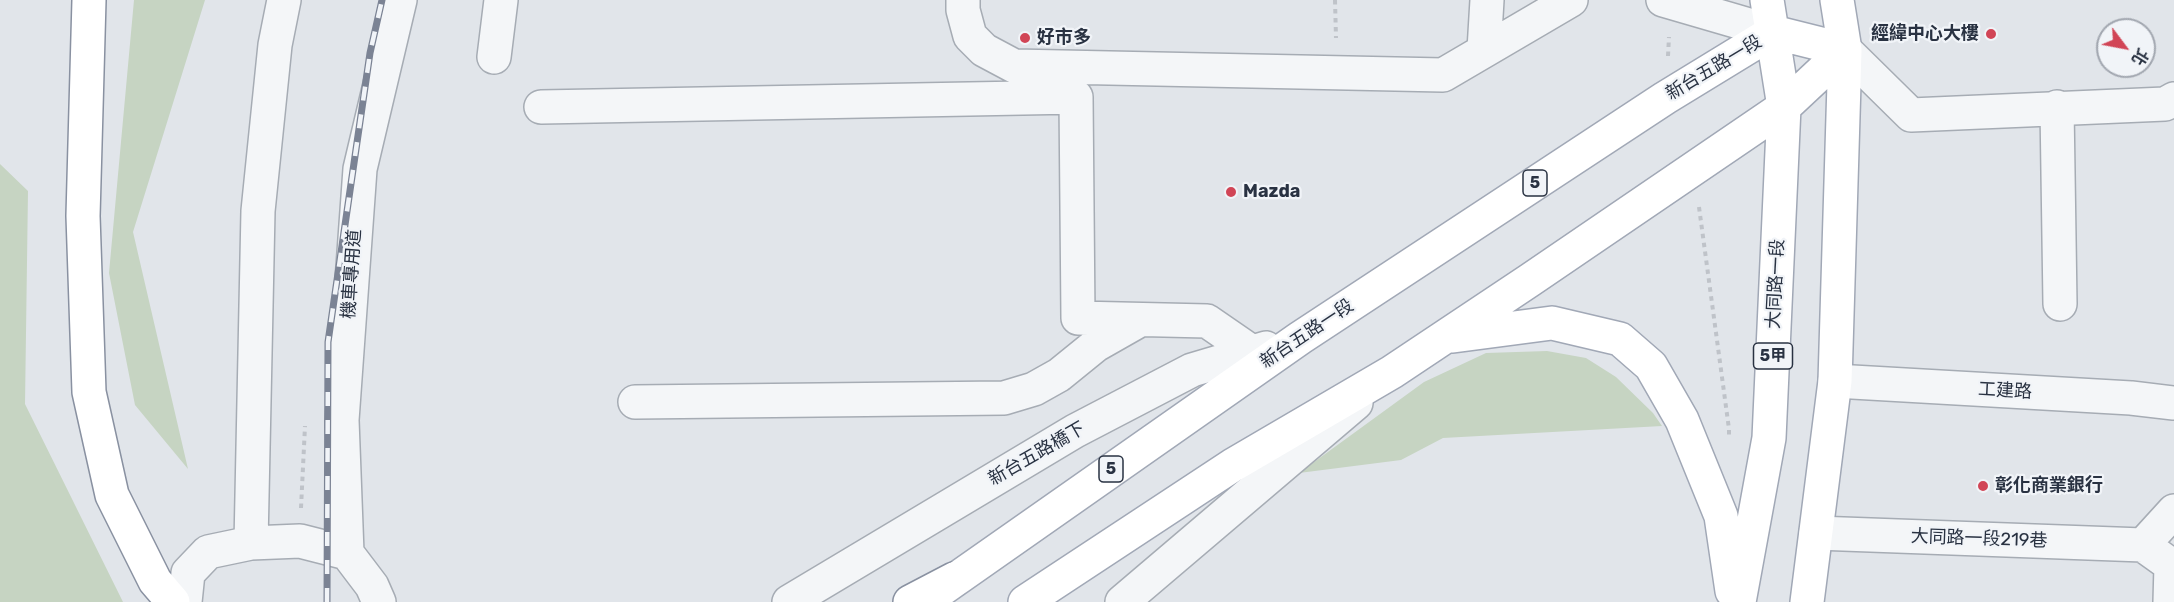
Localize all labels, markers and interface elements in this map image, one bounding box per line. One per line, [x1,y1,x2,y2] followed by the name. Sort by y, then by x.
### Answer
[2096,18,2156,78] north arrow
[1871,23,1979,45] place label: 經緯中心大樓
[1037,27,1091,49] place label: 好市多
[1984,27,1998,41] marker: 經緯中心大樓
[1018,31,1032,45] marker: 好市多
[1662,31,1766,105] street label: 新台五路一段
[2128,45,2152,69] text: 北
[1523,170,1547,196] road number: 5
[1243,181,1300,203] place label: Mazda
[1224,185,1238,199] marker: Mazda
[338,228,366,320] street label: 機車專用道
[1763,238,1789,330] street label: 大同路一段
[1256,295,1358,373] street label: 新台五路一段
[1754,343,1792,369] road number: 5甲
[1977,379,2033,403] street label: 工建路
[985,418,1089,490] street label: 新台五路橋下
[1099,456,1123,482] road number: 5
[1995,475,2103,497] place label: 彰化商業銀行
[1976,479,1990,493] marker: 彰化商業銀行
[1910,526,2048,552] street label: 大同路一段219巷

